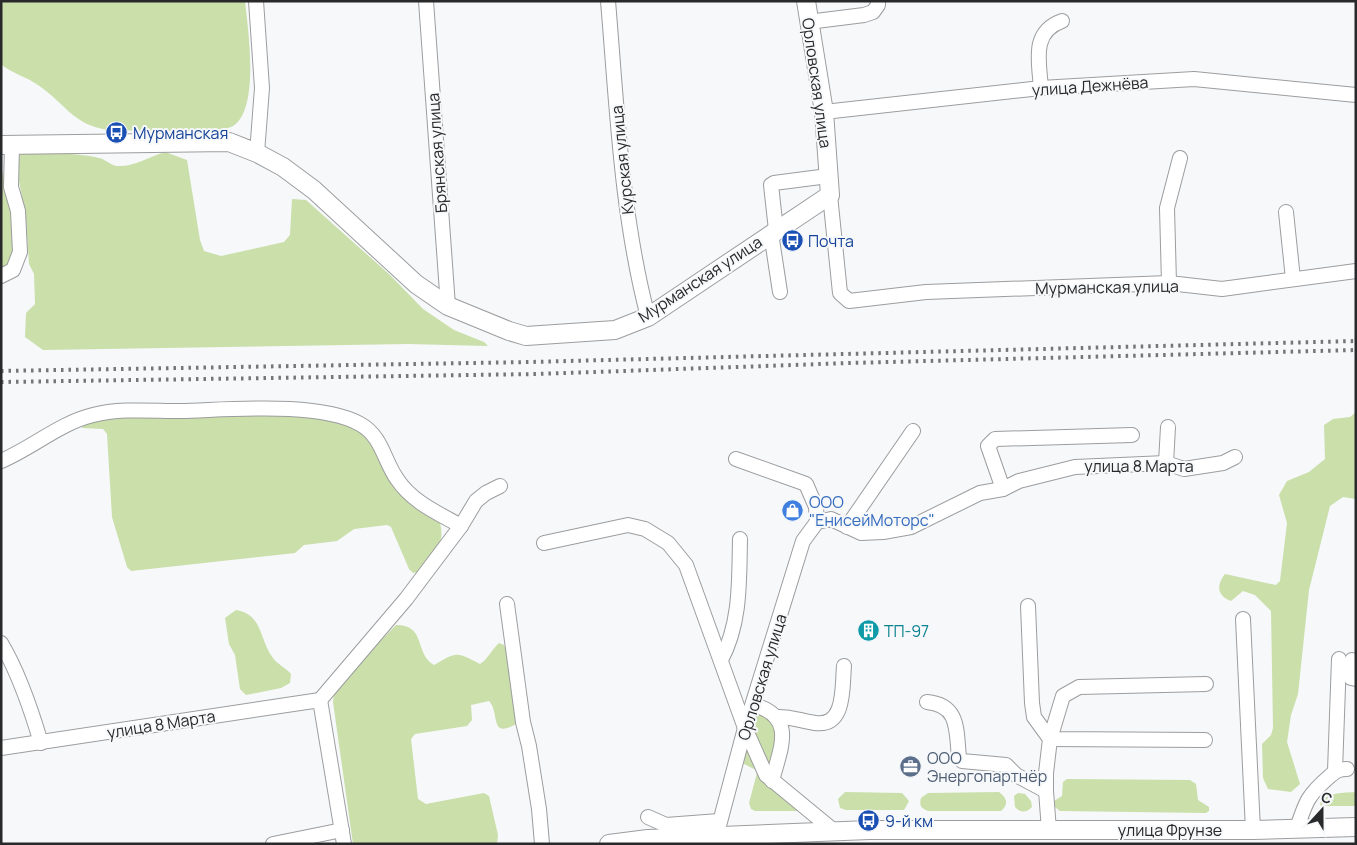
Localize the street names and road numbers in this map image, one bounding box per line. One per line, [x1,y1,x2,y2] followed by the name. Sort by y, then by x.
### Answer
[797,16,837,150] street label: Орловская улица
[1031,71,1149,101] street label: улица Дежнёва
[422,92,452,214] street label: Брянская улица
[605,104,639,216] street label: Курская улица
[634,231,766,327] street label: Мурманская улица
[1035,275,1179,299] street label: Мурманская улица
[1084,455,1194,477] street label: улица 8 Марта
[732,611,792,743] street label: Орловская улица
[105,705,217,743] street label: улица 8 Марта
[1118,819,1222,841] street label: улица Фрунзе

